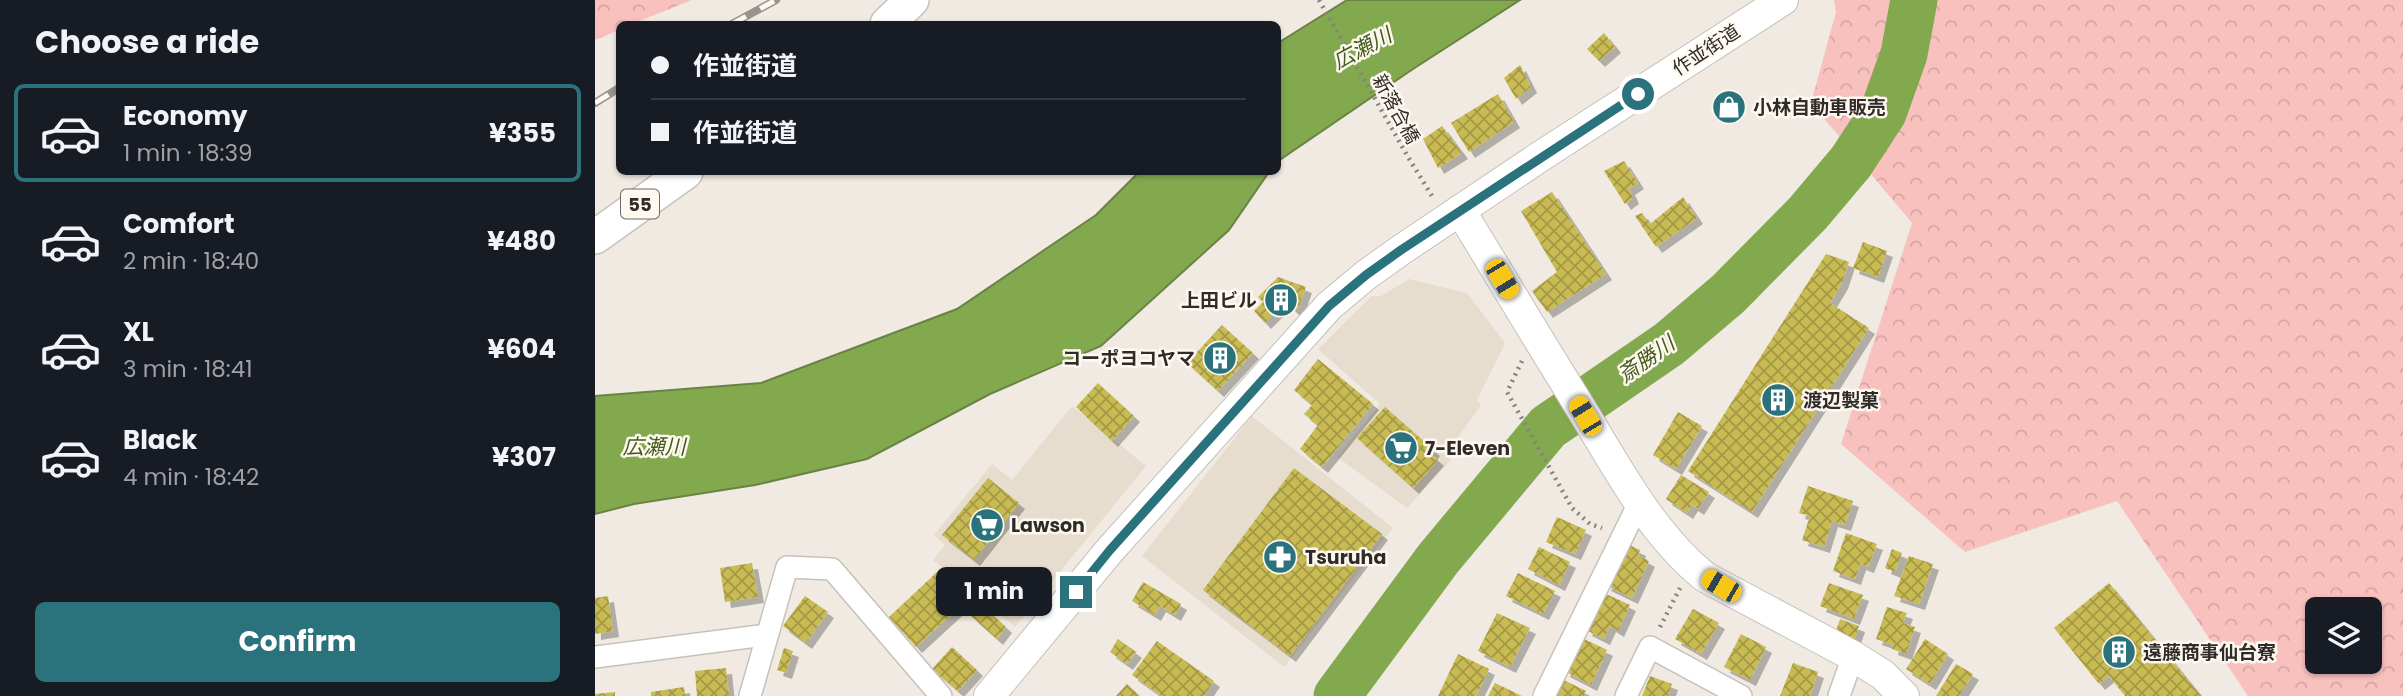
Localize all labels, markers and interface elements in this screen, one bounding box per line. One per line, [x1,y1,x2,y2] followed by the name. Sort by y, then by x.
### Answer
[1667,18,1745,82] street label: 作並街道
[35,19,259,64] text: Choose a ride
[1327,19,1398,76] water label: 広瀬川
[693,48,797,84] text: 作並街道
[1366,69,1426,149] street label: 新落合橋
[1622,78,1654,110] route start
[1710,88,1748,126] shop icon: 小林自動車販売
[1753,94,1886,121] place label: 小林自動車販売
[123,98,247,134] text: Economy
[39,102,102,165] icon: car
[489,115,556,151] text: ¥355
[693,115,797,151] text: 作並街道
[123,137,253,169] text: 1 min · 18:39
[621,190,659,218] road number: 55
[123,206,235,242] text: Comfort
[39,210,102,273] icon: car
[487,223,556,259] text: ¥480
[123,245,259,277] text: 2 min · 18:40
[1483,256,1522,302] car
[1262,281,1300,319] building icon: 上田ビル
[1181,287,1257,314] place label: 上田ビル
[123,314,154,350] text: XL
[39,318,102,381] icon: car
[1612,328,1682,389] water label: 斎勝川
[487,331,556,367] text: ¥604
[1201,339,1239,377] building icon: コーポヨコヤマ
[1062,345,1195,372] place label: コーポヨコヤマ
[123,353,253,385] text: 3 min · 18:41
[1759,381,1797,419] building icon: 渡辺製菓
[1803,387,1879,414] place label: 渡辺製菓
[1566,393,1605,439] car
[123,422,197,458] text: Black
[39,426,102,489] icon: car
[1382,429,1420,467] supermarket icon: 7-Eleven
[623,432,687,461] water label: 広瀬川
[1425,435,1510,462] place label: 7-Eleven
[492,439,556,475] text: ¥307
[123,461,259,493] text: 4 min · 18:42
[968,506,1006,544] supermarket icon: Lawson
[1011,512,1085,539] place label: Lawson
[1261,538,1299,576] pharmacy icon: Tsuruha
[1305,544,1386,571] place label: Tsuruha
[1698,566,1745,606] car
[936,568,1051,616] callout: 1 min
[964,575,1024,607] text: 1 min
[1060,576,1092,608] route end
[2305,597,2382,674] map controls
[2305,597,2382,674] button: layers
[35,602,560,682] button: Confirm
[2100,633,2138,671] building icon: 遠藤商事仙台寮
[2143,639,2276,666] place label: 遠藤商事仙台寮

